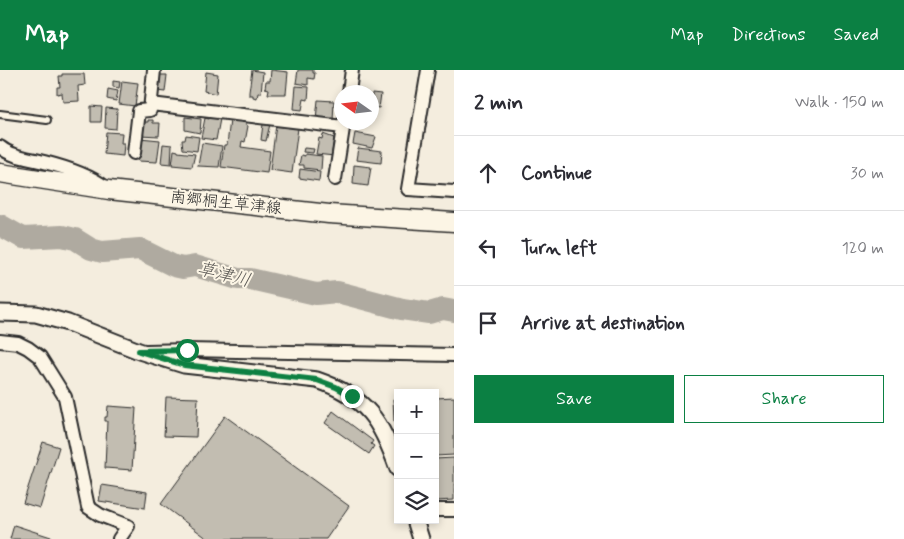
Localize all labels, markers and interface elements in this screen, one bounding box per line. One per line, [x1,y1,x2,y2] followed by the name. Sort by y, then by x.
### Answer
[25,20,69,51] text: Map
[671,23,704,47] text: Map
[732,23,806,47] text: Directions
[834,23,879,47] text: Saved
[334,85,379,130] north arrow
[474,89,523,117] text: 2 min
[795,92,884,113] text: Walk · 150 m
[474,159,502,187] icon: ahead
[521,161,592,186] text: Continue
[851,163,884,184] text: 30 m
[169,187,283,219] street label: 南郷桐生草津線
[474,234,502,262] icon: left
[521,236,597,261] text: Turn left
[842,238,884,259] text: 120 m
[195,257,253,293] water label: 草津川
[474,309,502,337] icon: arrive
[521,311,685,336] text: Arrive at destination
[176,339,199,362] route start
[474,375,674,423] button: Save
[684,375,884,423] button: Share
[341,385,364,408] route end
[394,389,439,524] map controls
[394,389,439,434] button: +
[394,434,439,479] button: −
[394,479,439,524] button: layers

